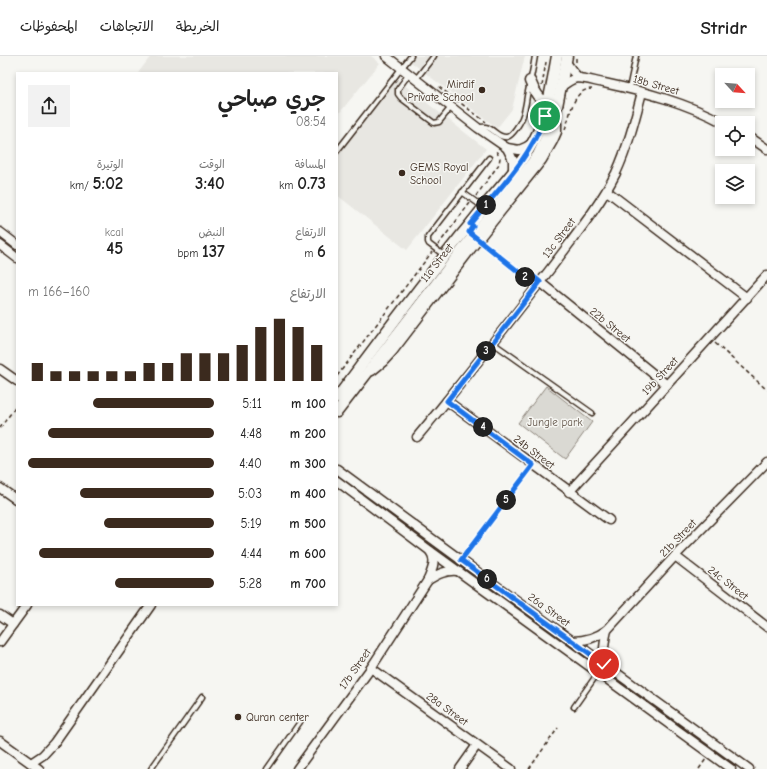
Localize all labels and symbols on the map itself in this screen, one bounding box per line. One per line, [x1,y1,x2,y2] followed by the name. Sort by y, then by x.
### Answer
[715,68,755,108] north arrow
[632,72,681,98] street label: 18b Street
[408,78,475,104] place label: Mirdif Private School
[477,85,487,95] marker: Mirdif Private School
[528,99,562,133] pin
[410,161,469,187] place label: GEMS Royal School
[397,168,407,178] marker: GEMS Royal School
[476,195,496,215] pin: 1
[540,215,579,260] street label: 13c Street
[418,240,457,285] street label: 11a Street
[515,267,535,287] pin: 2
[587,305,634,346] street label: 22b Street
[476,341,496,361] pin: 3
[639,354,681,398] street label: 19b Street
[527,416,583,429] park label: Jungle park
[473,417,493,437] pin: 4
[511,432,558,472] street label: 24b Street
[496,490,516,510] pin: 5
[657,516,700,559] street label: 21b Street
[705,563,751,603] street label: 24c Street
[477,569,497,589] pin: 6
[526,590,573,630] street label: 26a Street
[336,645,374,692] street label: 17b Street
[587,647,621,681] pin
[424,690,471,729] street label: 28a Street
[246,711,309,724] place label: Quran center
[233,712,243,722] marker: Quran center

